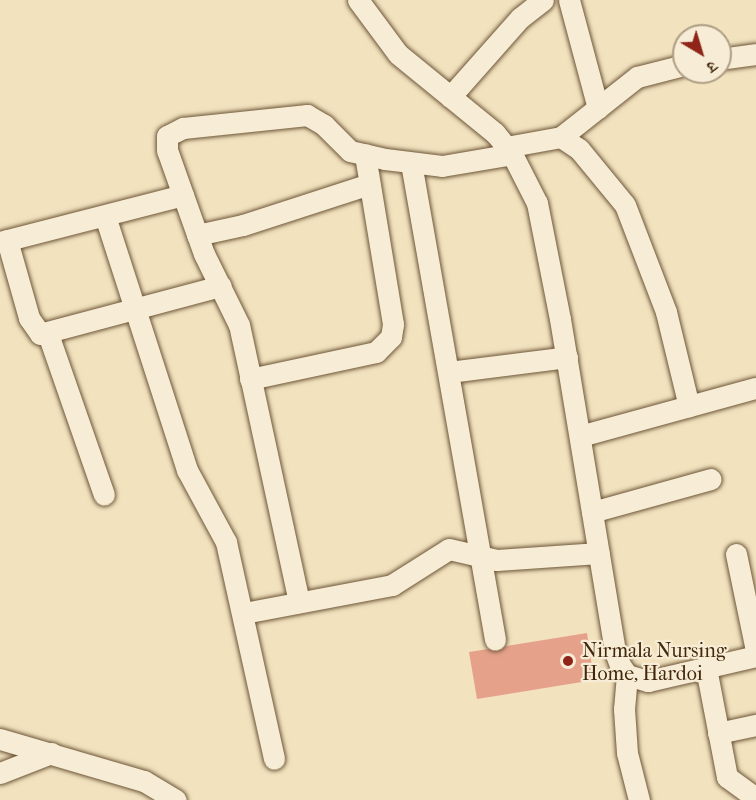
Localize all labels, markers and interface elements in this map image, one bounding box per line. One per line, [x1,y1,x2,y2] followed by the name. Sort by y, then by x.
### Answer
[672,24,732,84] north arrow
[703,57,721,77] text: उ
[582,638,727,685] place label: Nirmala Nursing Home, Hardoi
[559,652,577,670] marker: Nirmala Nursing Home, Hardoi

